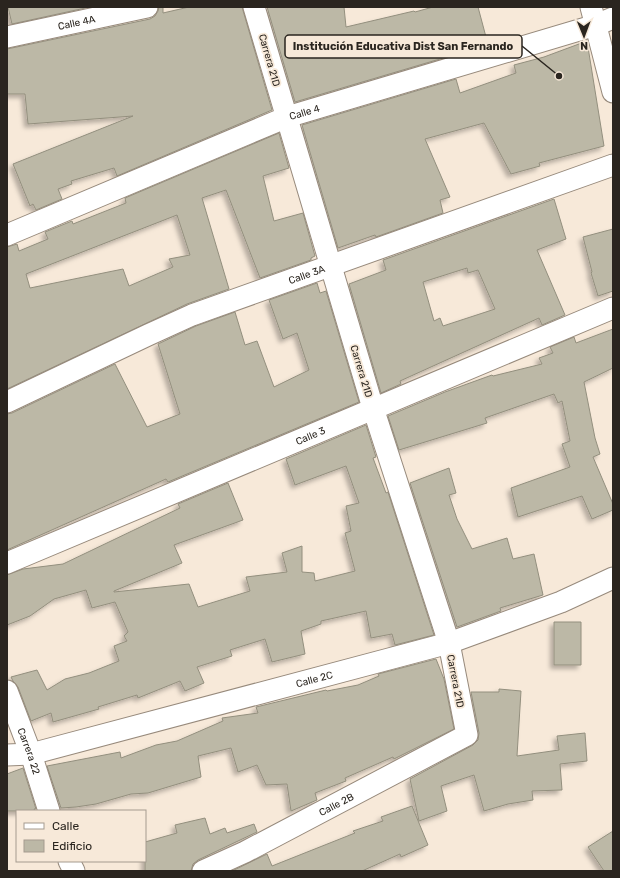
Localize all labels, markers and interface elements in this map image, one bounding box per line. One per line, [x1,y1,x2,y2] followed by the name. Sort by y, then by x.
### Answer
[57,13,97,33] street label: Calle 4A
[564,16,604,56] north arrow
[256,33,282,88] street label: Carrera 21D
[285,35,522,58] callout: Institución Educativa Dist San Fernando
[580,39,588,52] text: N
[293,40,514,53] text: Institución Educativa Dist San Fernando
[288,103,321,123] street label: Calle 4
[287,263,327,287] street label: Calle 3A
[347,344,375,399] street label: Carrera 21D
[294,425,327,448] street label: Calle 3
[444,654,466,709] street label: Carrera 21D
[295,669,334,690] street label: Calle 2C
[15,726,42,776] street label: Carrera 22
[317,791,356,819] street label: Calle 2B
[16,810,146,862] legend
[52,819,79,833] text: Calle
[52,839,92,853] text: Edificio

